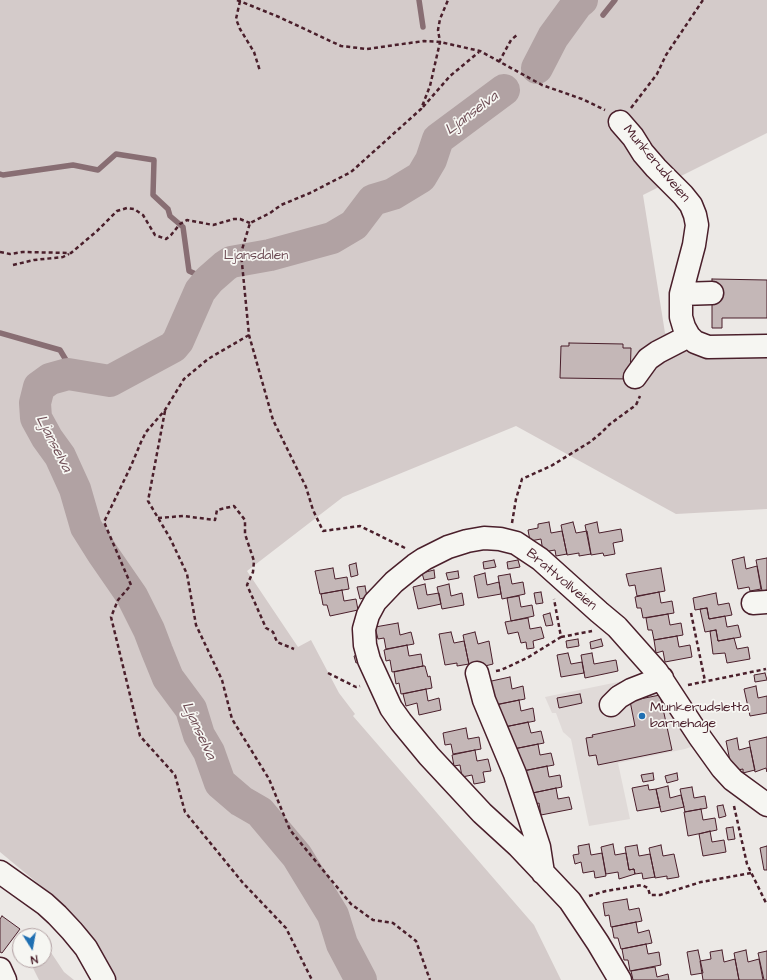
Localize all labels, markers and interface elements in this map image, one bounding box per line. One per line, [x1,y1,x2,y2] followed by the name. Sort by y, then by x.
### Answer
[442,88,502,140] water label: Ljanselva
[619,122,693,206] street label: Munkerudveien
[224,248,288,264] park label: Ljansdalen
[31,412,75,476] water label: Ljanselva
[522,546,600,614] street label: Brattvollveien
[177,699,219,763] water label: Ljanselva
[650,700,749,732] place label: Munkerudsletta barnehage
[637,711,647,721] marker: Munkerudsletta barnehage
[12,928,52,968] north arrow
[29,951,39,967] text: N

